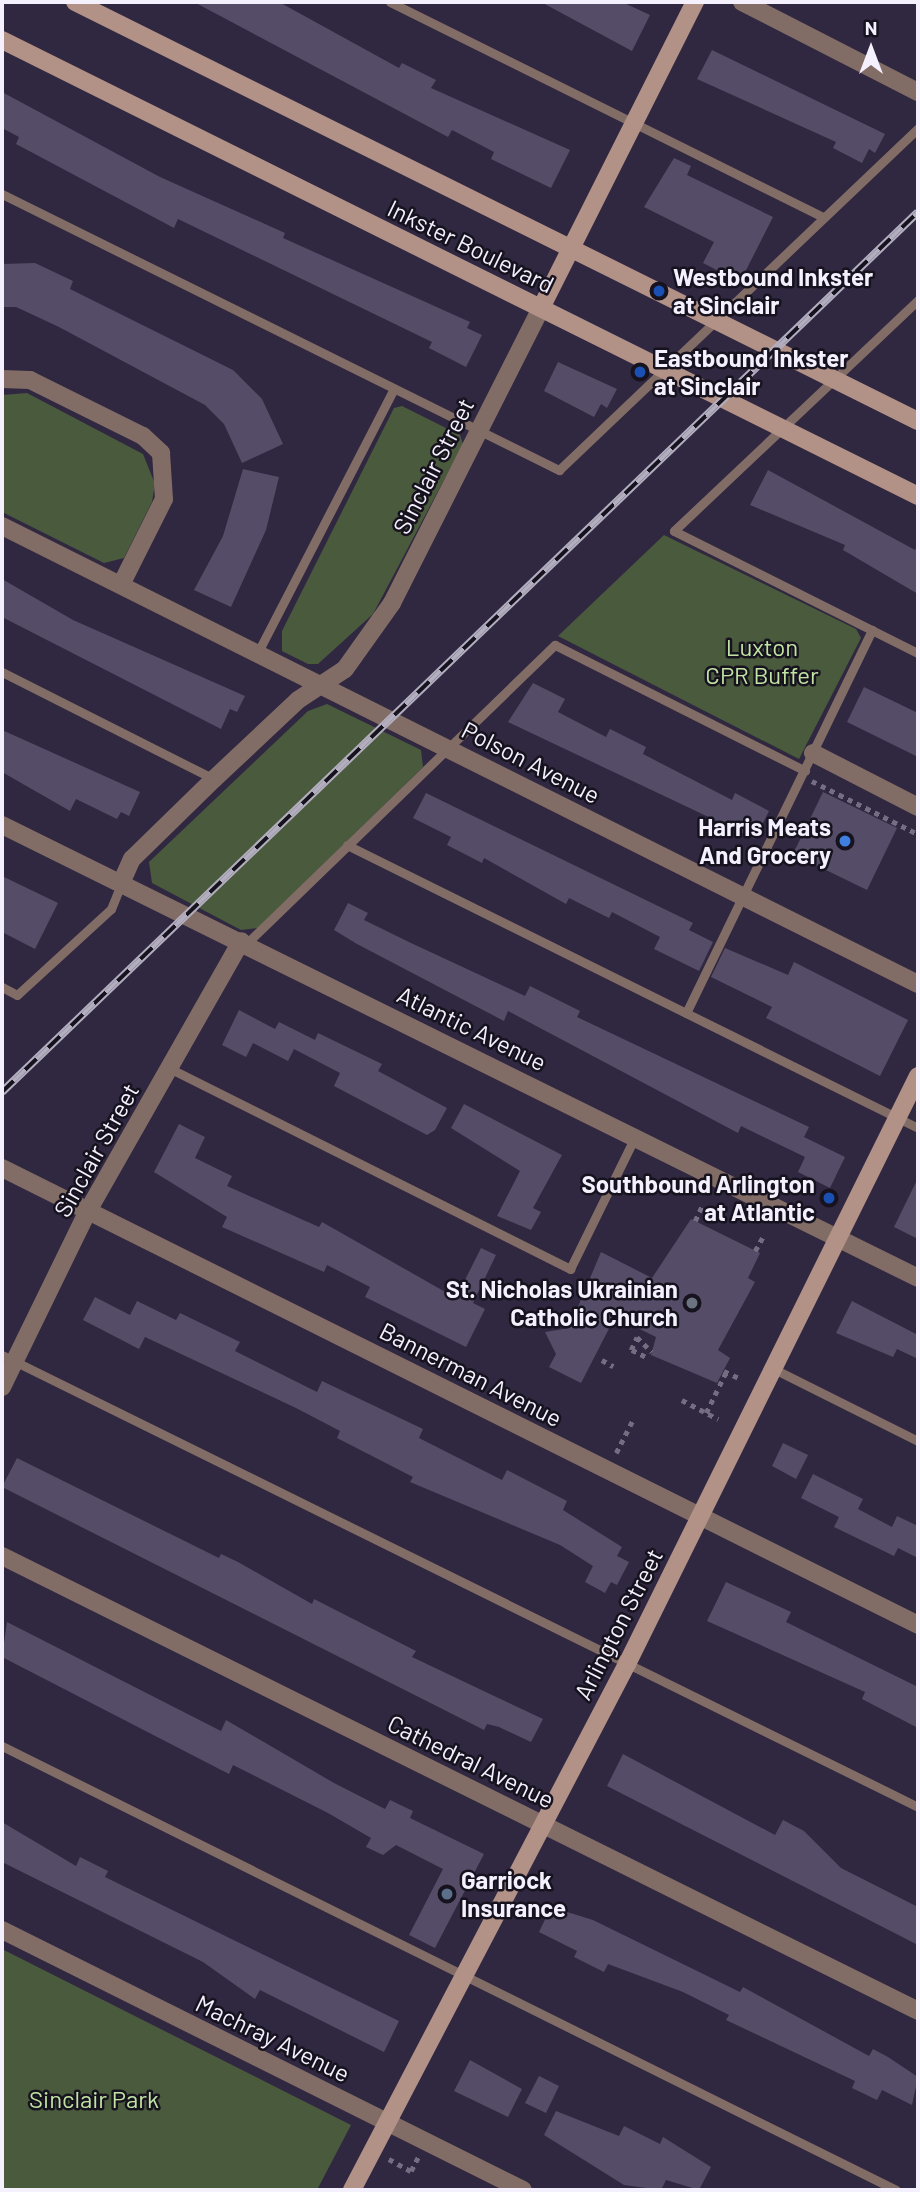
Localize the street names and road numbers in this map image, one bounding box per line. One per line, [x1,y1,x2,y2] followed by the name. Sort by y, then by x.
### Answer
[383,193,559,299] street label: Inkster Boulevard
[386,393,480,539] street label: Sinclair Street
[457,715,605,809] street label: Polson Avenue
[393,980,551,1076] street label: Atlantic Avenue
[47,1078,145,1222] street label: Sinclair Street
[375,1316,567,1432] street label: Bannerman Avenue
[568,1544,668,1704] street label: Arlington Street
[383,1708,559,1814] street label: Cathedral Avenue
[191,1988,355,2088] street label: Machray Avenue

